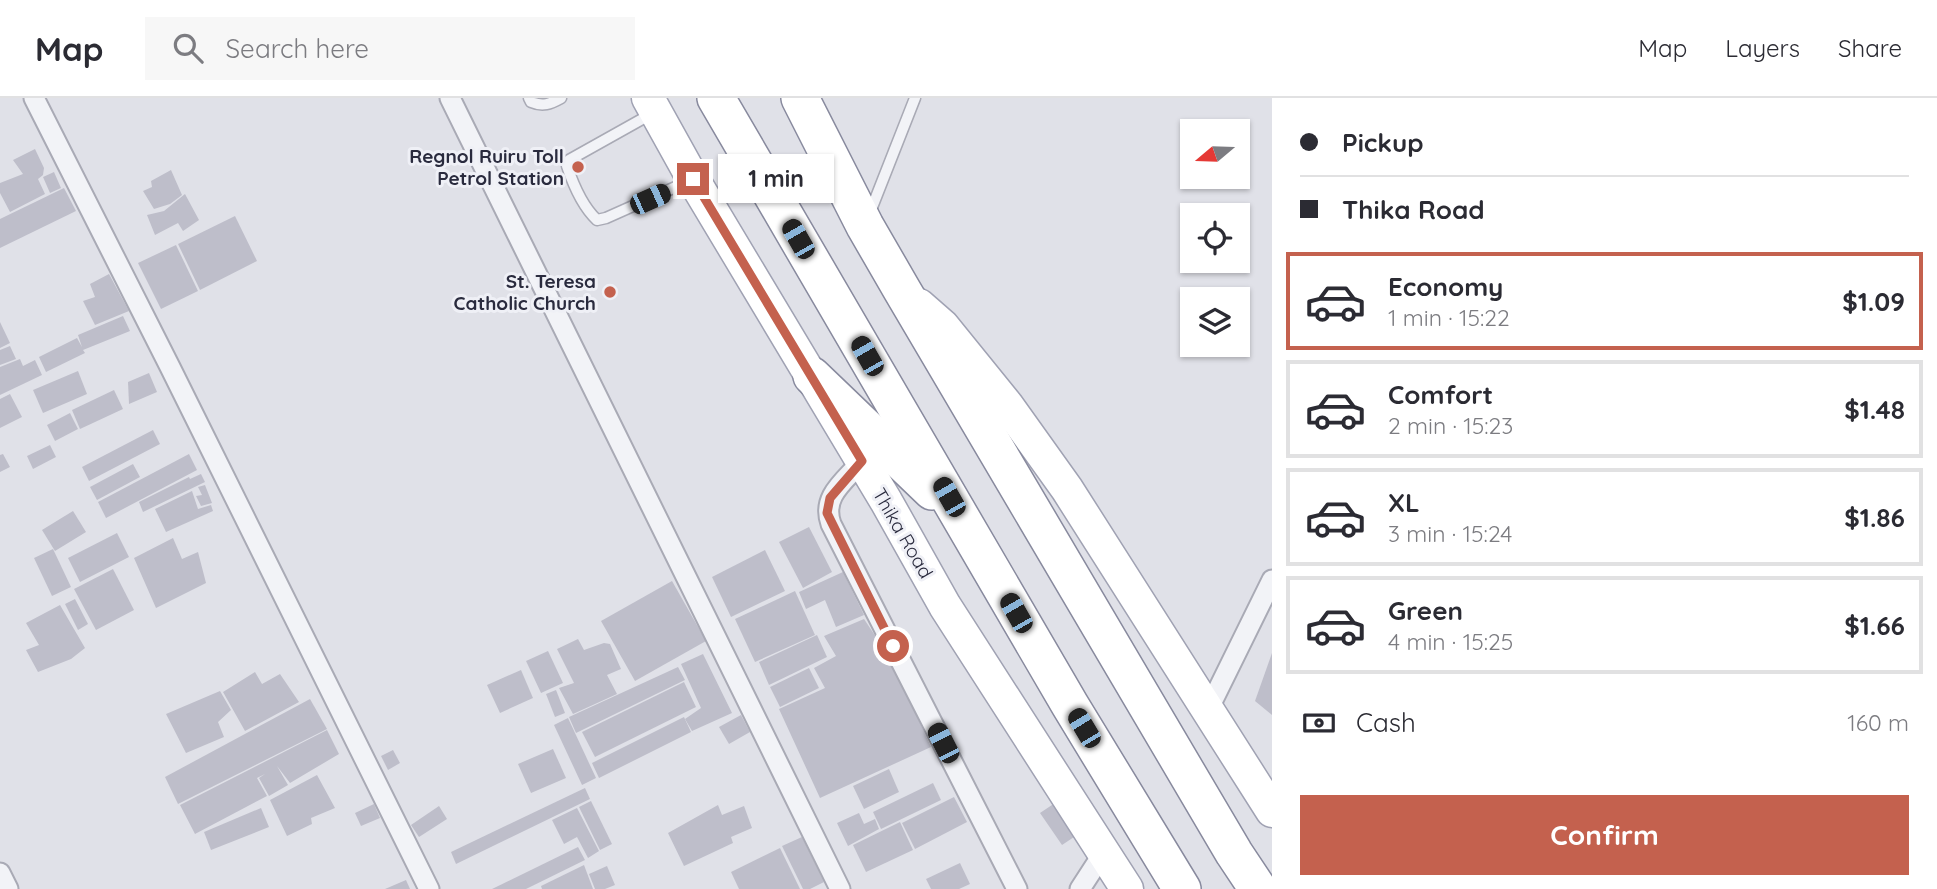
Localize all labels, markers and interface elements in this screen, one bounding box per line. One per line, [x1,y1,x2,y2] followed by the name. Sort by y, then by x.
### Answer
[145,17,635,80] search box
[35,28,103,69] text: Map
[169,29,207,67] icon: search
[225,32,369,65] text: Search here
[1638,33,1687,63] text: Map
[1725,33,1800,63] text: Layers
[1838,33,1902,63] text: Share
[1180,119,1250,189] north arrow
[1180,119,1250,357] map controls
[1342,126,1424,159] text: Pickup
[409,144,564,190] place label: Regnol Ruiru Toll Petrol Station
[718,154,833,204] callout: 1 min
[570,159,586,175] marker: Regnol Ruiru Toll Petrol Station
[677,163,709,195] route end
[748,164,804,193] text: 1 min
[627,181,674,217] car
[1342,193,1485,226] text: Thika Road
[1180,203,1250,273] button: locate
[779,216,818,262] car
[454,269,596,315] place label: St. Teresa Catholic Church
[1304,270,1367,333] icon: car
[1388,270,1503,303] text: Economy
[602,284,618,300] marker: St. Teresa Catholic Church
[1842,285,1905,318] text: $1.09
[1180,287,1250,357] button: layers
[1388,303,1510,332] text: 1 min · 15:22
[848,333,887,379] car
[1304,378,1367,441] icon: car
[1388,378,1493,411] text: Comfort
[1844,393,1905,426] text: $1.48
[1388,411,1513,440] text: 2 min · 15:23
[930,474,969,520] car
[868,484,938,582] street label: Thika Road
[1304,486,1367,549] icon: car
[1388,486,1420,519] text: XL
[1844,501,1905,534] text: $1.86
[1388,519,1512,548] text: 3 min · 15:24
[997,590,1036,636] car
[1304,594,1367,657] icon: car
[1388,594,1463,627] text: Green
[1844,609,1905,642] text: $1.66
[1388,627,1513,656] text: 4 min · 15:25
[877,630,909,662] route start
[1300,704,1338,742] icon: cash
[1065,705,1104,751] car
[1356,706,1416,739] text: Cash
[1847,708,1909,737] text: 160 m
[925,720,962,766] car
[1300,795,1909,875] button: Confirm

